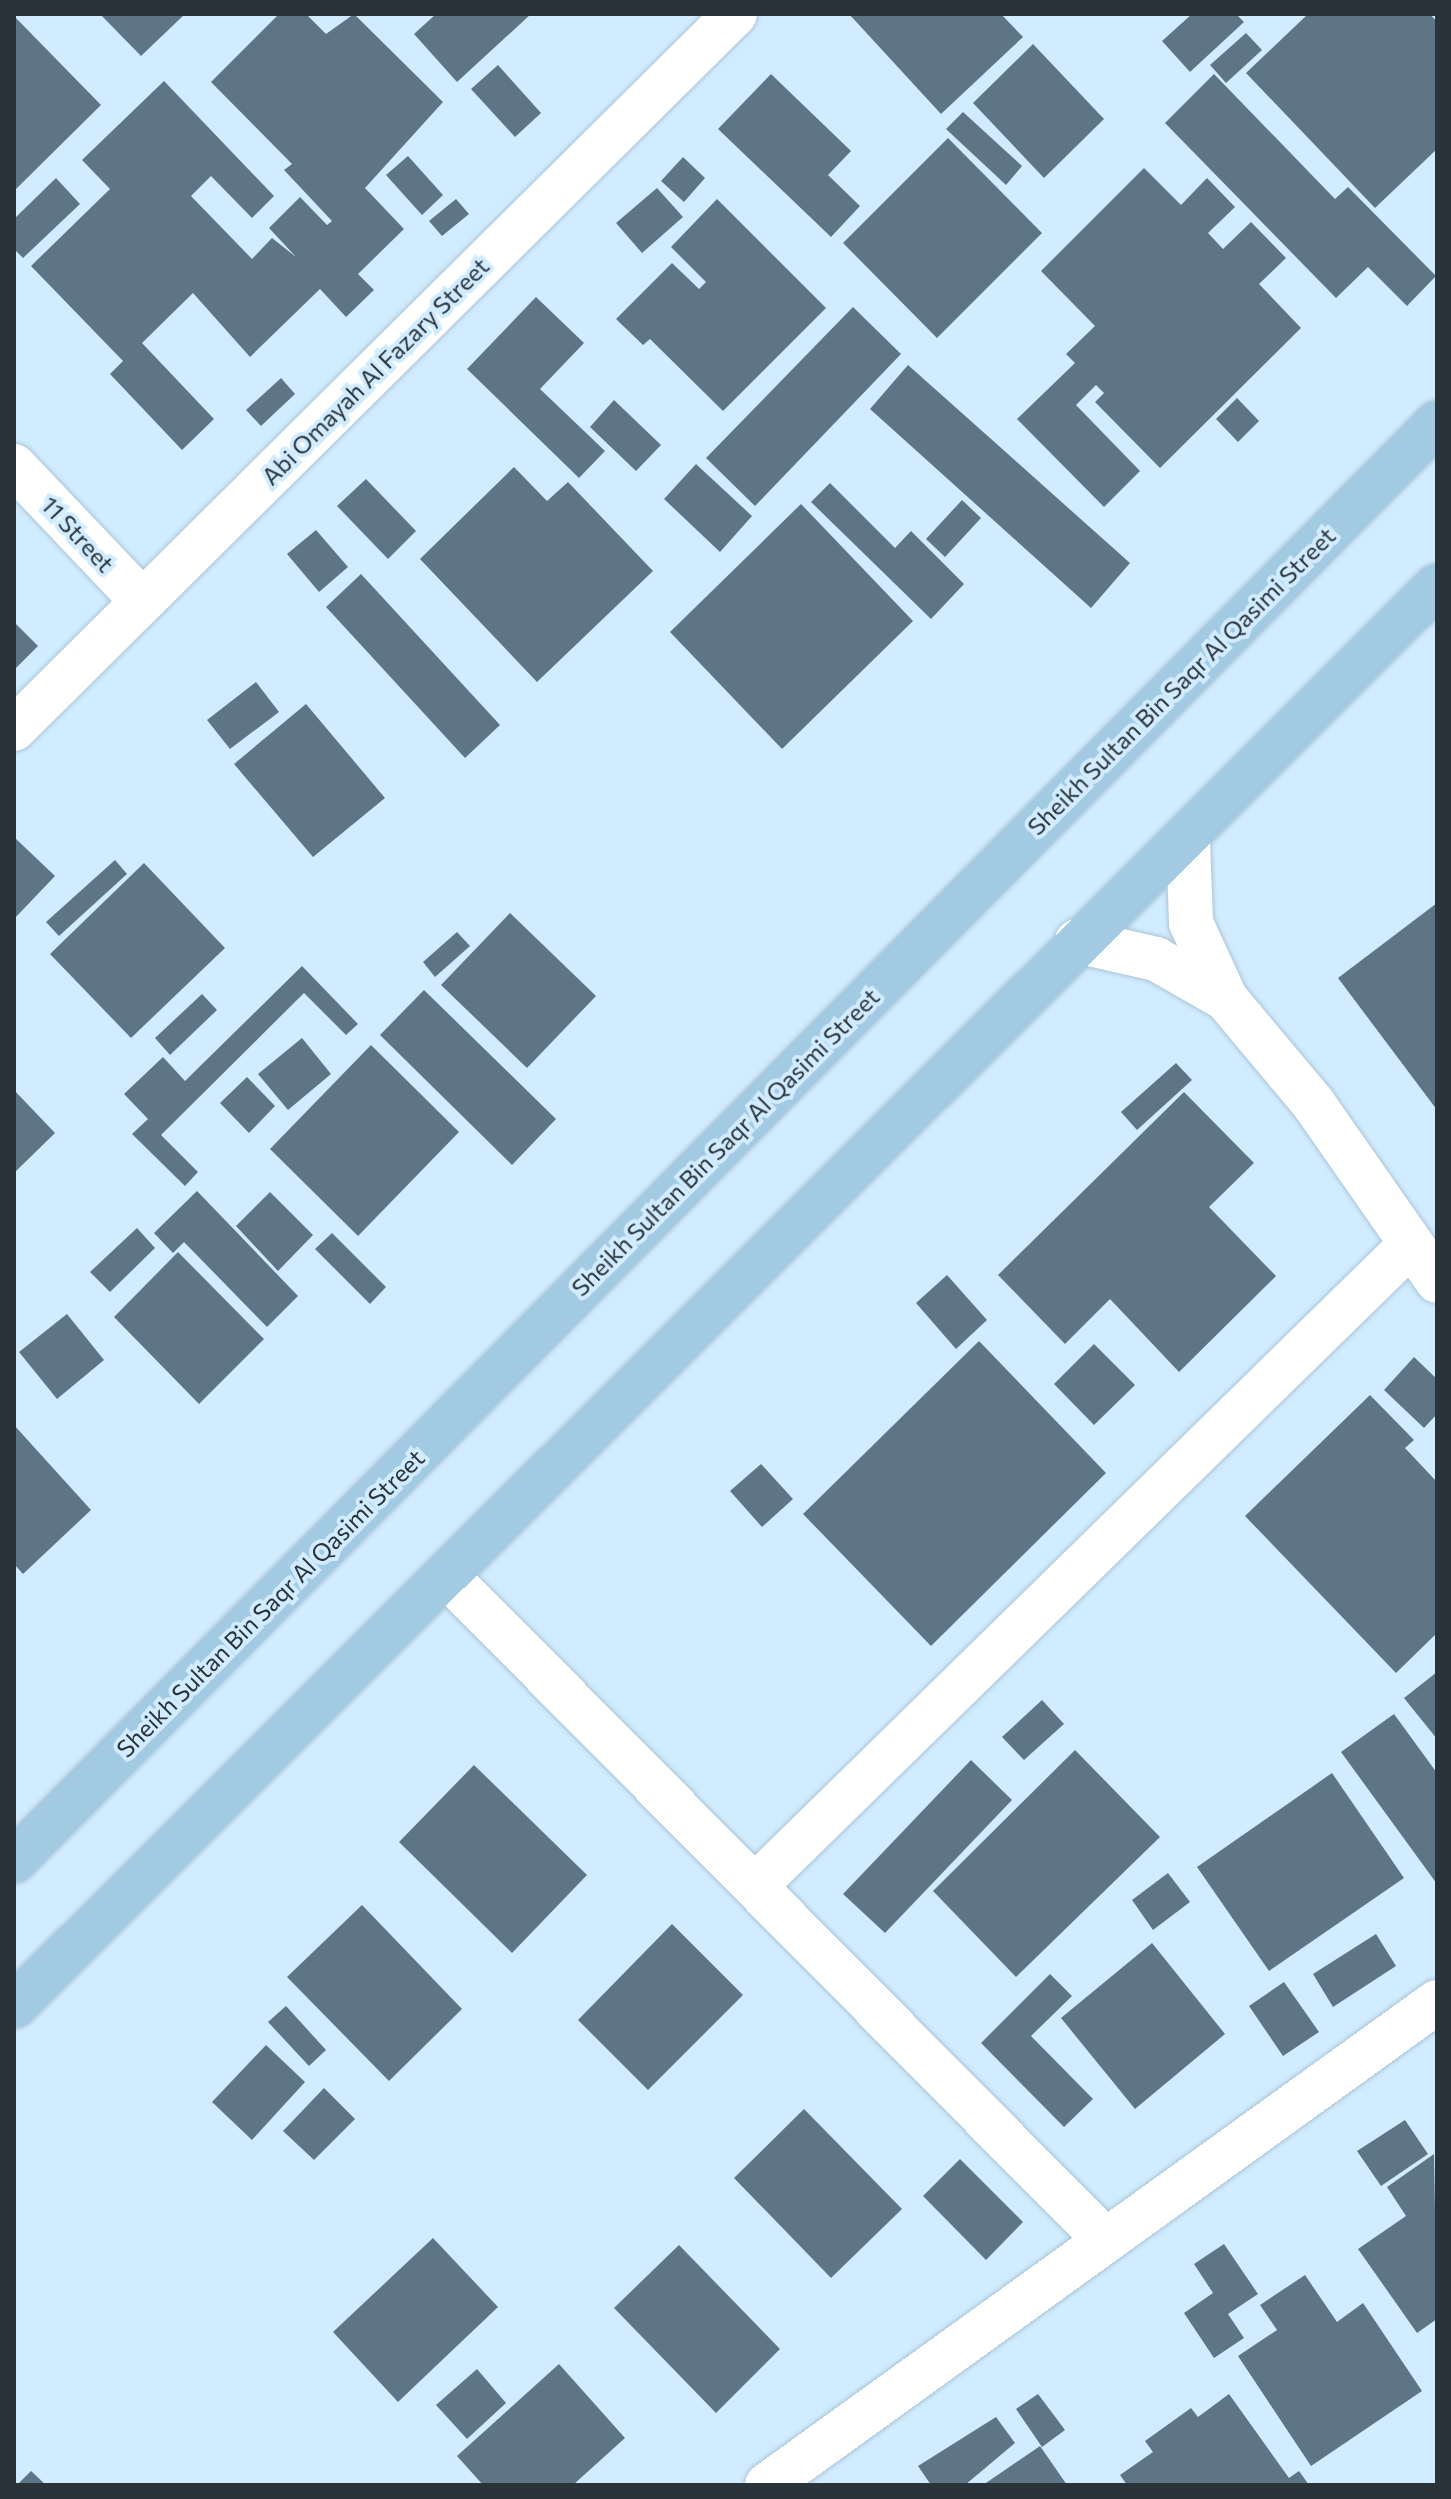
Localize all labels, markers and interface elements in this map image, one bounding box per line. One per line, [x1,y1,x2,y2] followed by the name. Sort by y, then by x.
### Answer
[255,251,495,491] street label: Abi Omayah Al Fazary Street
[36,490,120,578] street label: 11 Street
[1021,521,1341,841] street label: Sheikh Sultan Bin Saqr Al Qasimi Street
[565,982,885,1302] street label: Sheikh Sultan Bin Saqr Al Qasimi Street
[110,1443,430,1763] street label: Sheikh Sultan Bin Saqr Al Qasimi Street

